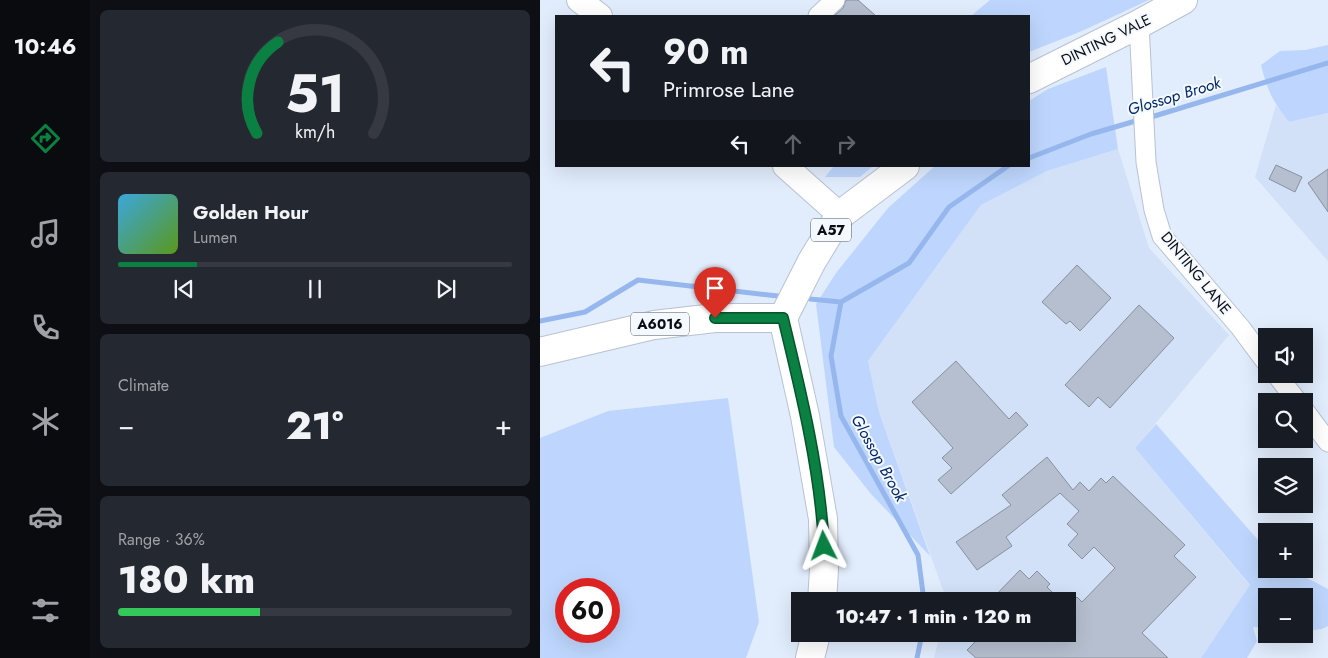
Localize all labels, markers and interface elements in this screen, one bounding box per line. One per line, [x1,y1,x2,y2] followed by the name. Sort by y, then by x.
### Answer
[1057,9,1155,71] street label: DINTING VALE
[663,27,749,77] text: 90 m
[14,30,76,62] text: 10:46
[580,35,645,100] icon: left
[285,56,345,132] text: 51
[1125,71,1225,121] water label: Glossop Brook
[663,73,794,105] text: Primrose Lane
[295,119,335,145] text: km/h
[28,121,63,156] icon: directions
[726,130,754,158] icon: left
[779,130,807,158] icon: ahead
[832,130,860,158] icon: right
[193,199,309,226] text: Golden Hour
[28,216,63,251] icon: music
[811,218,851,242] road number: A57
[193,226,237,249] text: Lumen
[1156,227,1236,319] street label: DINTING LANE
[694,267,736,318] pin
[701,274,729,302] icon: arrive
[170,275,198,303] icon: previous
[301,275,329,303] icon: pause
[432,275,460,303] icon: next
[28,310,63,345] icon: phone
[631,312,689,336] road number: A6016
[1258,328,1313,643] map controls
[1258,328,1313,383] button: sound
[118,374,169,397] text: Climate
[1258,393,1313,448] button: search
[286,398,343,453] text: 21°
[28,404,63,439] icon: climate
[118,405,135,446] text: −
[495,405,512,446] text: +
[846,410,913,507] water label: Glossop Brook
[1258,458,1313,513] button: layers
[28,499,63,534] icon: car
[797,519,849,571] position arrow
[1258,523,1313,578] button: +
[118,528,205,551] text: Range · 36%
[118,552,255,607] text: 180 km
[555,578,620,643] speed limit sign: 60
[1258,588,1313,643] button: −
[28,593,63,628] icon: filters
[836,603,1031,630] text: 10:47 · 1 min · 120 m

